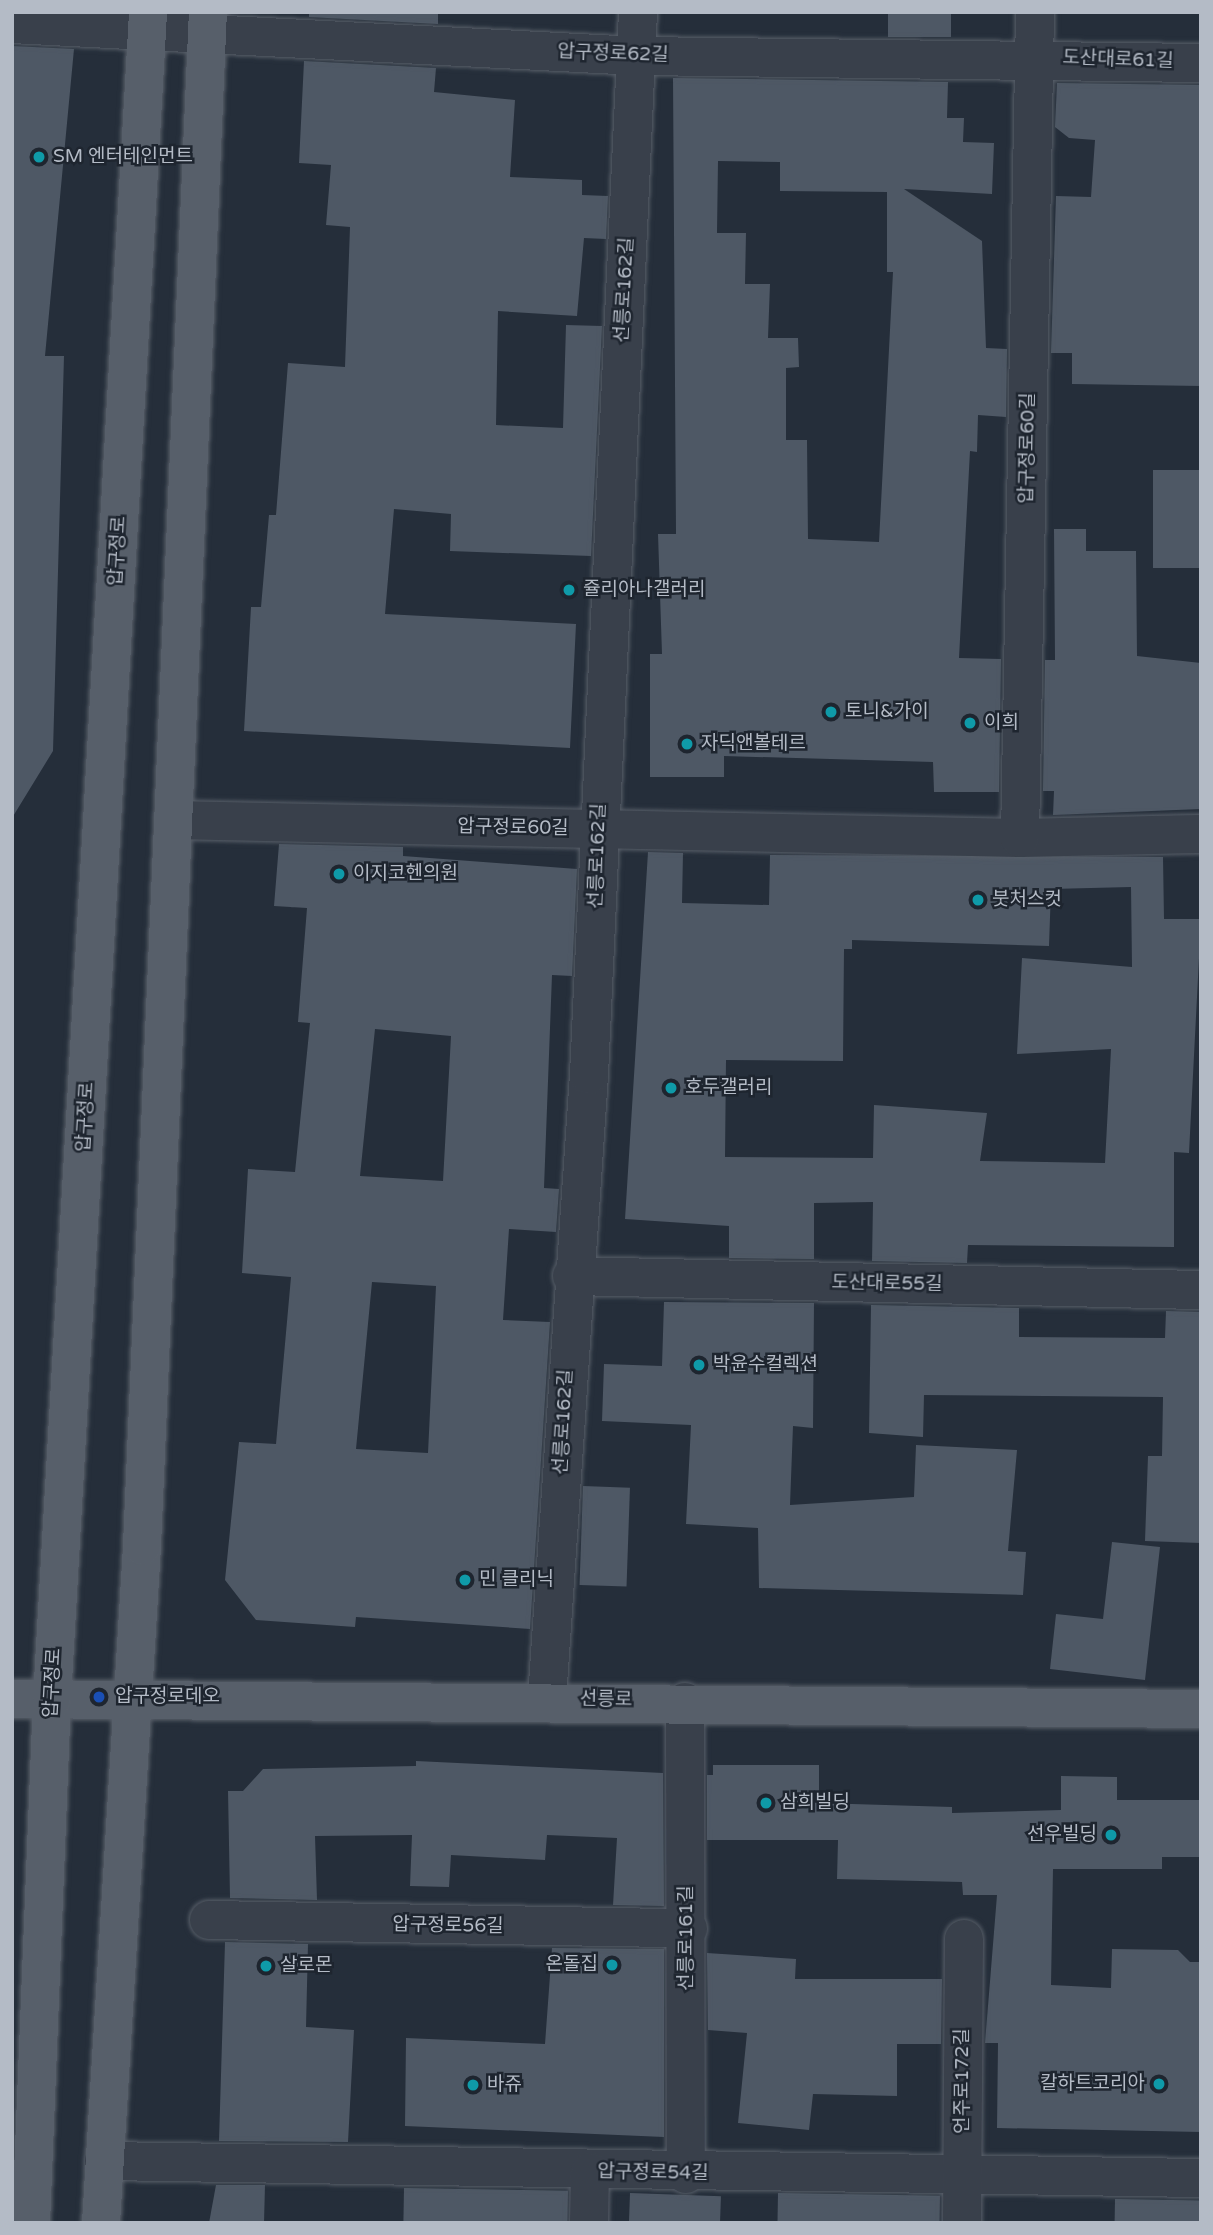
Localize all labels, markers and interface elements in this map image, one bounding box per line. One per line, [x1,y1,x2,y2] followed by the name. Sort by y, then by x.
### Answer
[557,41,669,67] street label: 압구정로62길
[1062,47,1174,73] street label: 도산대로61길
[53,146,193,168] place label: SM 엔터테인먼트
[31,149,47,165] marker: SM 엔터테인먼트
[611,237,639,343] street label: 선릉로162길
[1016,392,1040,504] street label: 압구정로60길
[105,515,131,587] street label: 압구정로
[583,579,705,601] place label: 쥴리아나갤러리
[561,582,577,598] marker: 쥴리아나갤러리
[845,701,929,723] place label: 토니&가이
[823,704,839,720] marker: 토니&가이
[984,712,1019,734] place label: 이희
[962,715,978,731] marker: 이희
[701,733,806,755] place label: 자딕앤볼테르
[679,736,695,752] marker: 자딕앤볼테르
[585,803,611,909] street label: 선릉로162길
[457,816,569,840] street label: 압구정로60길
[353,863,458,885] place label: 이지코헨의원
[331,866,347,882] marker: 이지코헨의원
[992,889,1062,911] place label: 붓처스컷
[970,892,986,908] marker: 붓처스컷
[685,1077,772,1099] place label: 호두갤러리
[663,1080,679,1096] marker: 호두갤러리
[73,1081,99,1153] street label: 압구정로
[831,1272,943,1296] street label: 도산대로55길
[713,1354,818,1376] place label: 박윤수컬렉션
[691,1357,707,1373] marker: 박윤수컬렉션
[550,1369,578,1475] street label: 선릉로162길
[479,1569,554,1591] place label: 민 클리닉
[457,1572,473,1588] marker: 민 클리닉
[40,1647,66,1719] street label: 압구정로
[115,1686,220,1708] place label: 압구정로데오
[89,1687,109,1707] marker: 압구정로데오
[580,1688,632,1712] street label: 선릉로
[780,1792,850,1814] place label: 삼희빌딩
[758,1795,774,1811] marker: 삼희빌딩
[1027,1824,1097,1846] place label: 선우빌딩
[1103,1827,1119,1843] marker: 선우빌딩
[676,1885,698,1991] street label: 선릉로161길
[392,1914,504,1938] street label: 압구정로56길
[546,1954,598,1976] place label: 온돌집
[280,1955,332,1977] place label: 살로몬
[604,1957,620,1973] marker: 온돌집
[258,1958,274,1974] marker: 살로몬
[952,2028,974,2134] street label: 언주로172길
[1040,2073,1145,2095] place label: 칼하트코리아
[487,2074,522,2096] place label: 바쥬
[1151,2076,1167,2092] marker: 칼하트코리아
[465,2077,481,2093] marker: 바쥬
[597,2161,709,2185] street label: 압구정로54길

